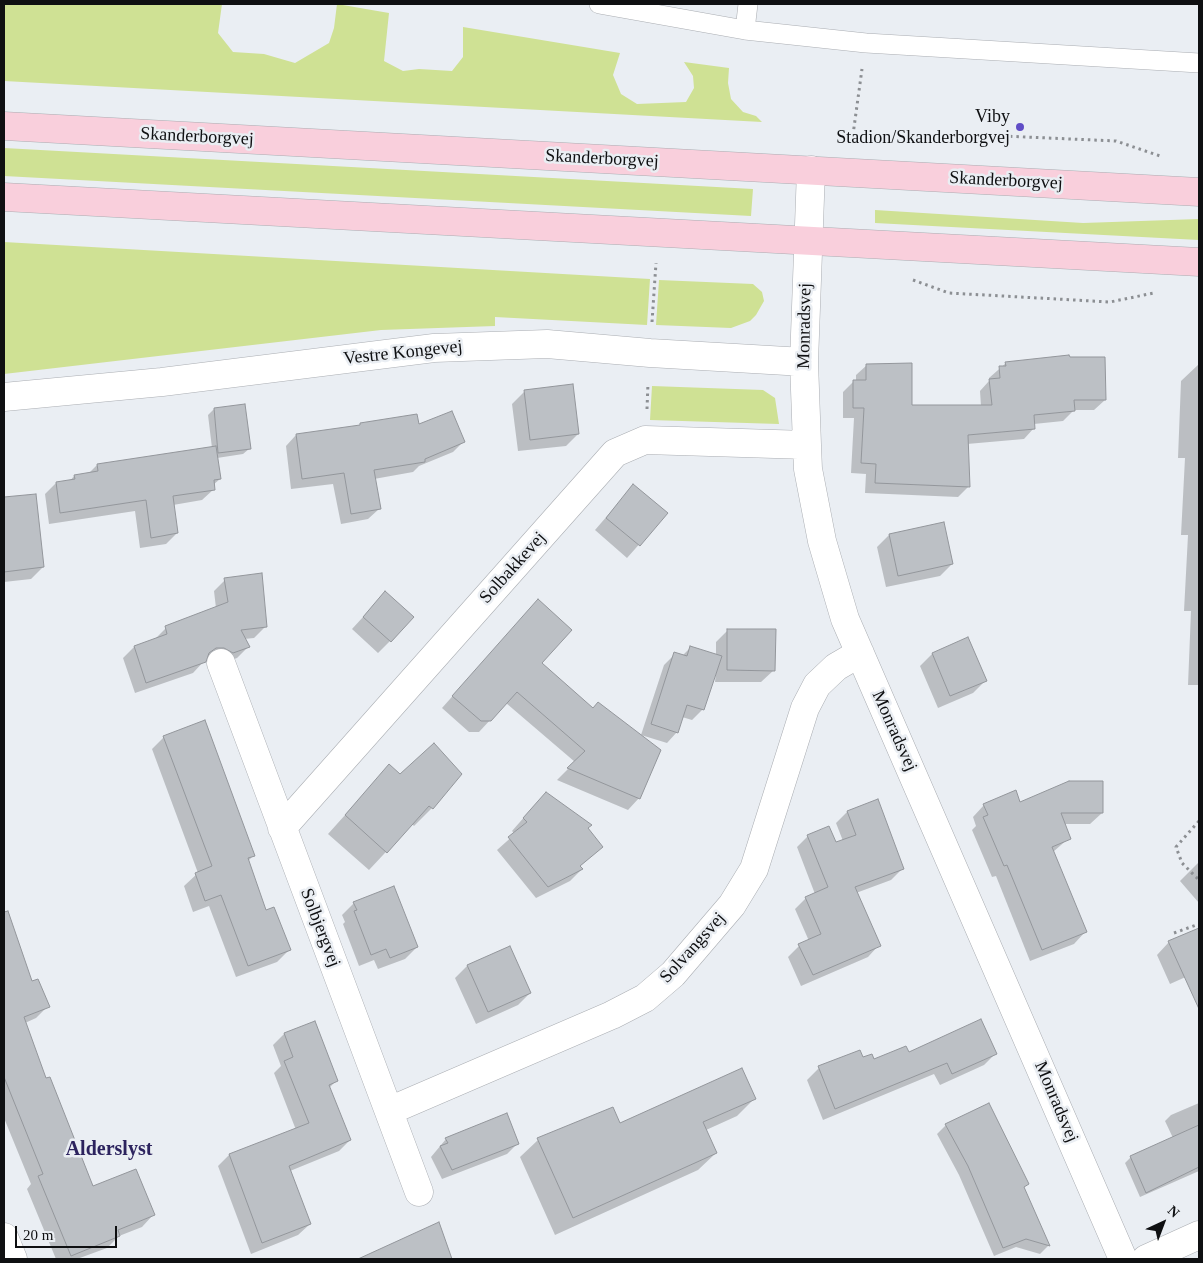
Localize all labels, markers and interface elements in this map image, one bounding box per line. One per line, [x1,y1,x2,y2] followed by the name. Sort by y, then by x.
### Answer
[836,106,1010,148] place label: Viby Stadion/Skanderborgvej
[1014,121,1026,133] marker: Viby Stadion/Skanderborgvej
[140,123,254,151] street label: Skanderborgvej
[545,145,659,173] street label: Skanderborgvej
[949,167,1063,195] street label: Skanderborgvej
[793,283,817,369] street label: Monradsvej
[342,336,464,370] street label: Vestre Kongevej
[475,528,551,608] street label: Solbakkevej
[867,687,921,775] street label: Monradsvej
[295,886,345,970] street label: Solbjergvej
[656,908,730,988] street label: Solvangsvej
[1029,1058,1083,1146] street label: Monradsvej
[66,1138,152,1162] district label: Alderslyst
[1138,1198,1188,1248] north arrow
[1165,1203,1182,1221] text: N
[18,1216,120,1248] scale bar
[23,1227,53,1243] text: 20 m

